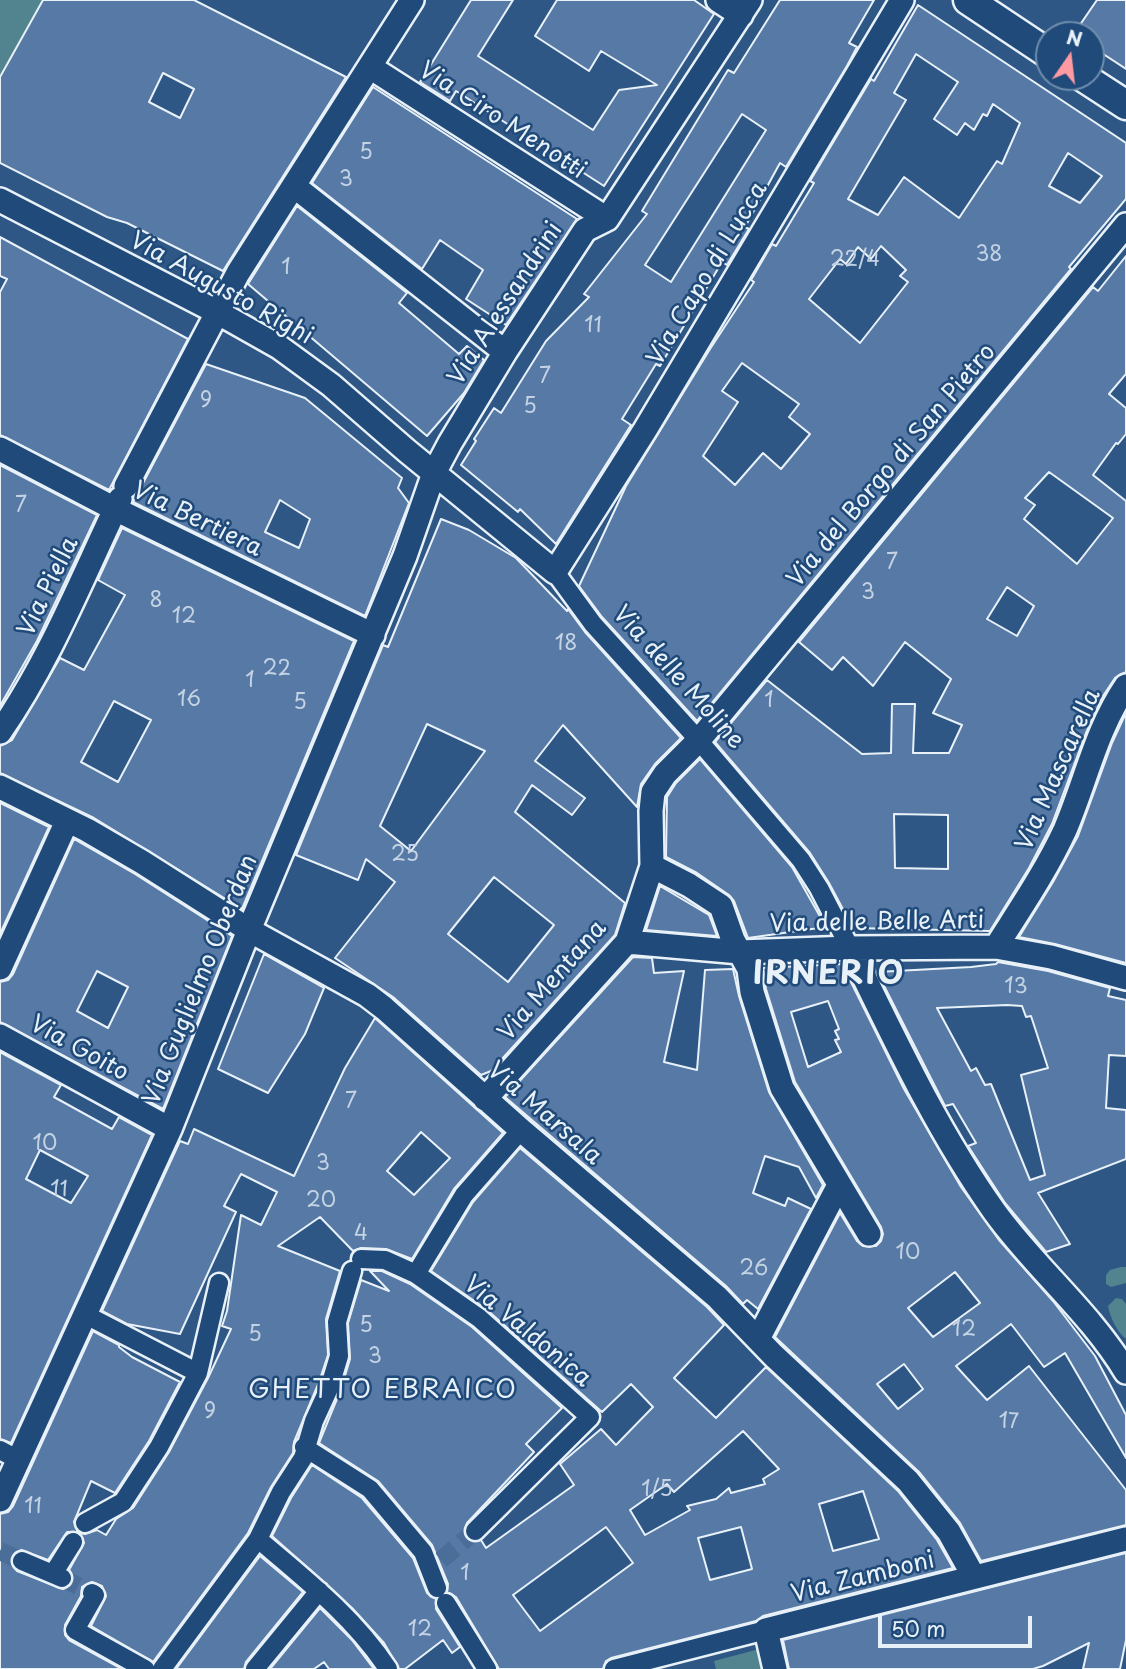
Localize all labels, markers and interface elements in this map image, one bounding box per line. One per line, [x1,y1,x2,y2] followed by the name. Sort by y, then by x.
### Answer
[1035,21,1105,91] north arrow
[1064,22,1085,53] text: N
[413,56,591,186] street label: Via Ciro Menotti
[359,140,373,166] house number: 5
[339,167,353,193] house number: 3
[642,177,774,371] street label: Via Capo di Lucca
[443,217,569,391] street label: Via Alessandrini
[124,227,318,351] street label: Via Augusto Righi
[976,242,1002,268] house number: 38
[830,247,880,273] house number: 22/4
[281,255,291,281] house number: 1
[584,313,602,339] house number: 11
[782,339,1002,593] street label: Via del Borgo di San Pietro
[539,364,551,390] house number: 7
[200,388,212,414] house number: 9
[523,394,537,420] house number: 5
[128,476,266,564] street label: Via Bertiera
[15,493,27,519] house number: 7
[13,533,85,641] street label: Via Piella
[886,550,898,576] house number: 7
[861,580,875,606] house number: 3
[149,588,163,614] house number: 8
[606,601,750,755] street label: Via delle Moline
[172,604,196,630] house number: 12
[555,631,577,657] house number: 18
[263,656,291,682] house number: 22
[245,668,255,694] house number: 1
[1010,685,1108,855] street label: Via Mascarella
[177,687,201,713] house number: 16
[764,688,774,714] house number: 1
[293,690,307,716] house number: 5
[391,842,419,868] house number: 25
[138,851,264,1109] street label: Via Guglielmo Oberdan
[769,907,985,939] street label: Via delle Belle Arti
[493,915,613,1047] street label: Via Mentana
[756,956,902,994] district label: IRNERIO
[1004,974,1028,1000] house number: 13
[25,1010,133,1088] street label: Via Goito
[481,1057,607,1171] street label: Via Marsala
[345,1089,357,1115] house number: 7
[33,1131,57,1157] house number: 10
[316,1151,330,1177] house number: 3
[50,1177,68,1203] house number: 11
[306,1188,336,1214] house number: 20
[354,1221,368,1247] house number: 4
[896,1240,920,1266] house number: 10
[740,1256,768,1282] house number: 26
[457,1270,597,1394] street label: Via Valdonica
[359,1313,373,1339] house number: 5
[952,1317,976,1343] house number: 12
[248,1322,262,1348] house number: 5
[368,1344,382,1370] house number: 3
[251,1375,515,1407] district label: GHETTO EBRAICO
[204,1399,216,1425] house number: 9
[999,1409,1019,1435] house number: 17
[641,1477,673,1503] house number: 1/5
[24,1494,42,1520] house number: 11
[788,1546,938,1610] street label: Via Zamboni
[460,1561,470,1587] house number: 1
[881,1602,1035,1646] scale bar
[891,1612,945,1644] text: 50 m
[408,1617,432,1643] house number: 12

